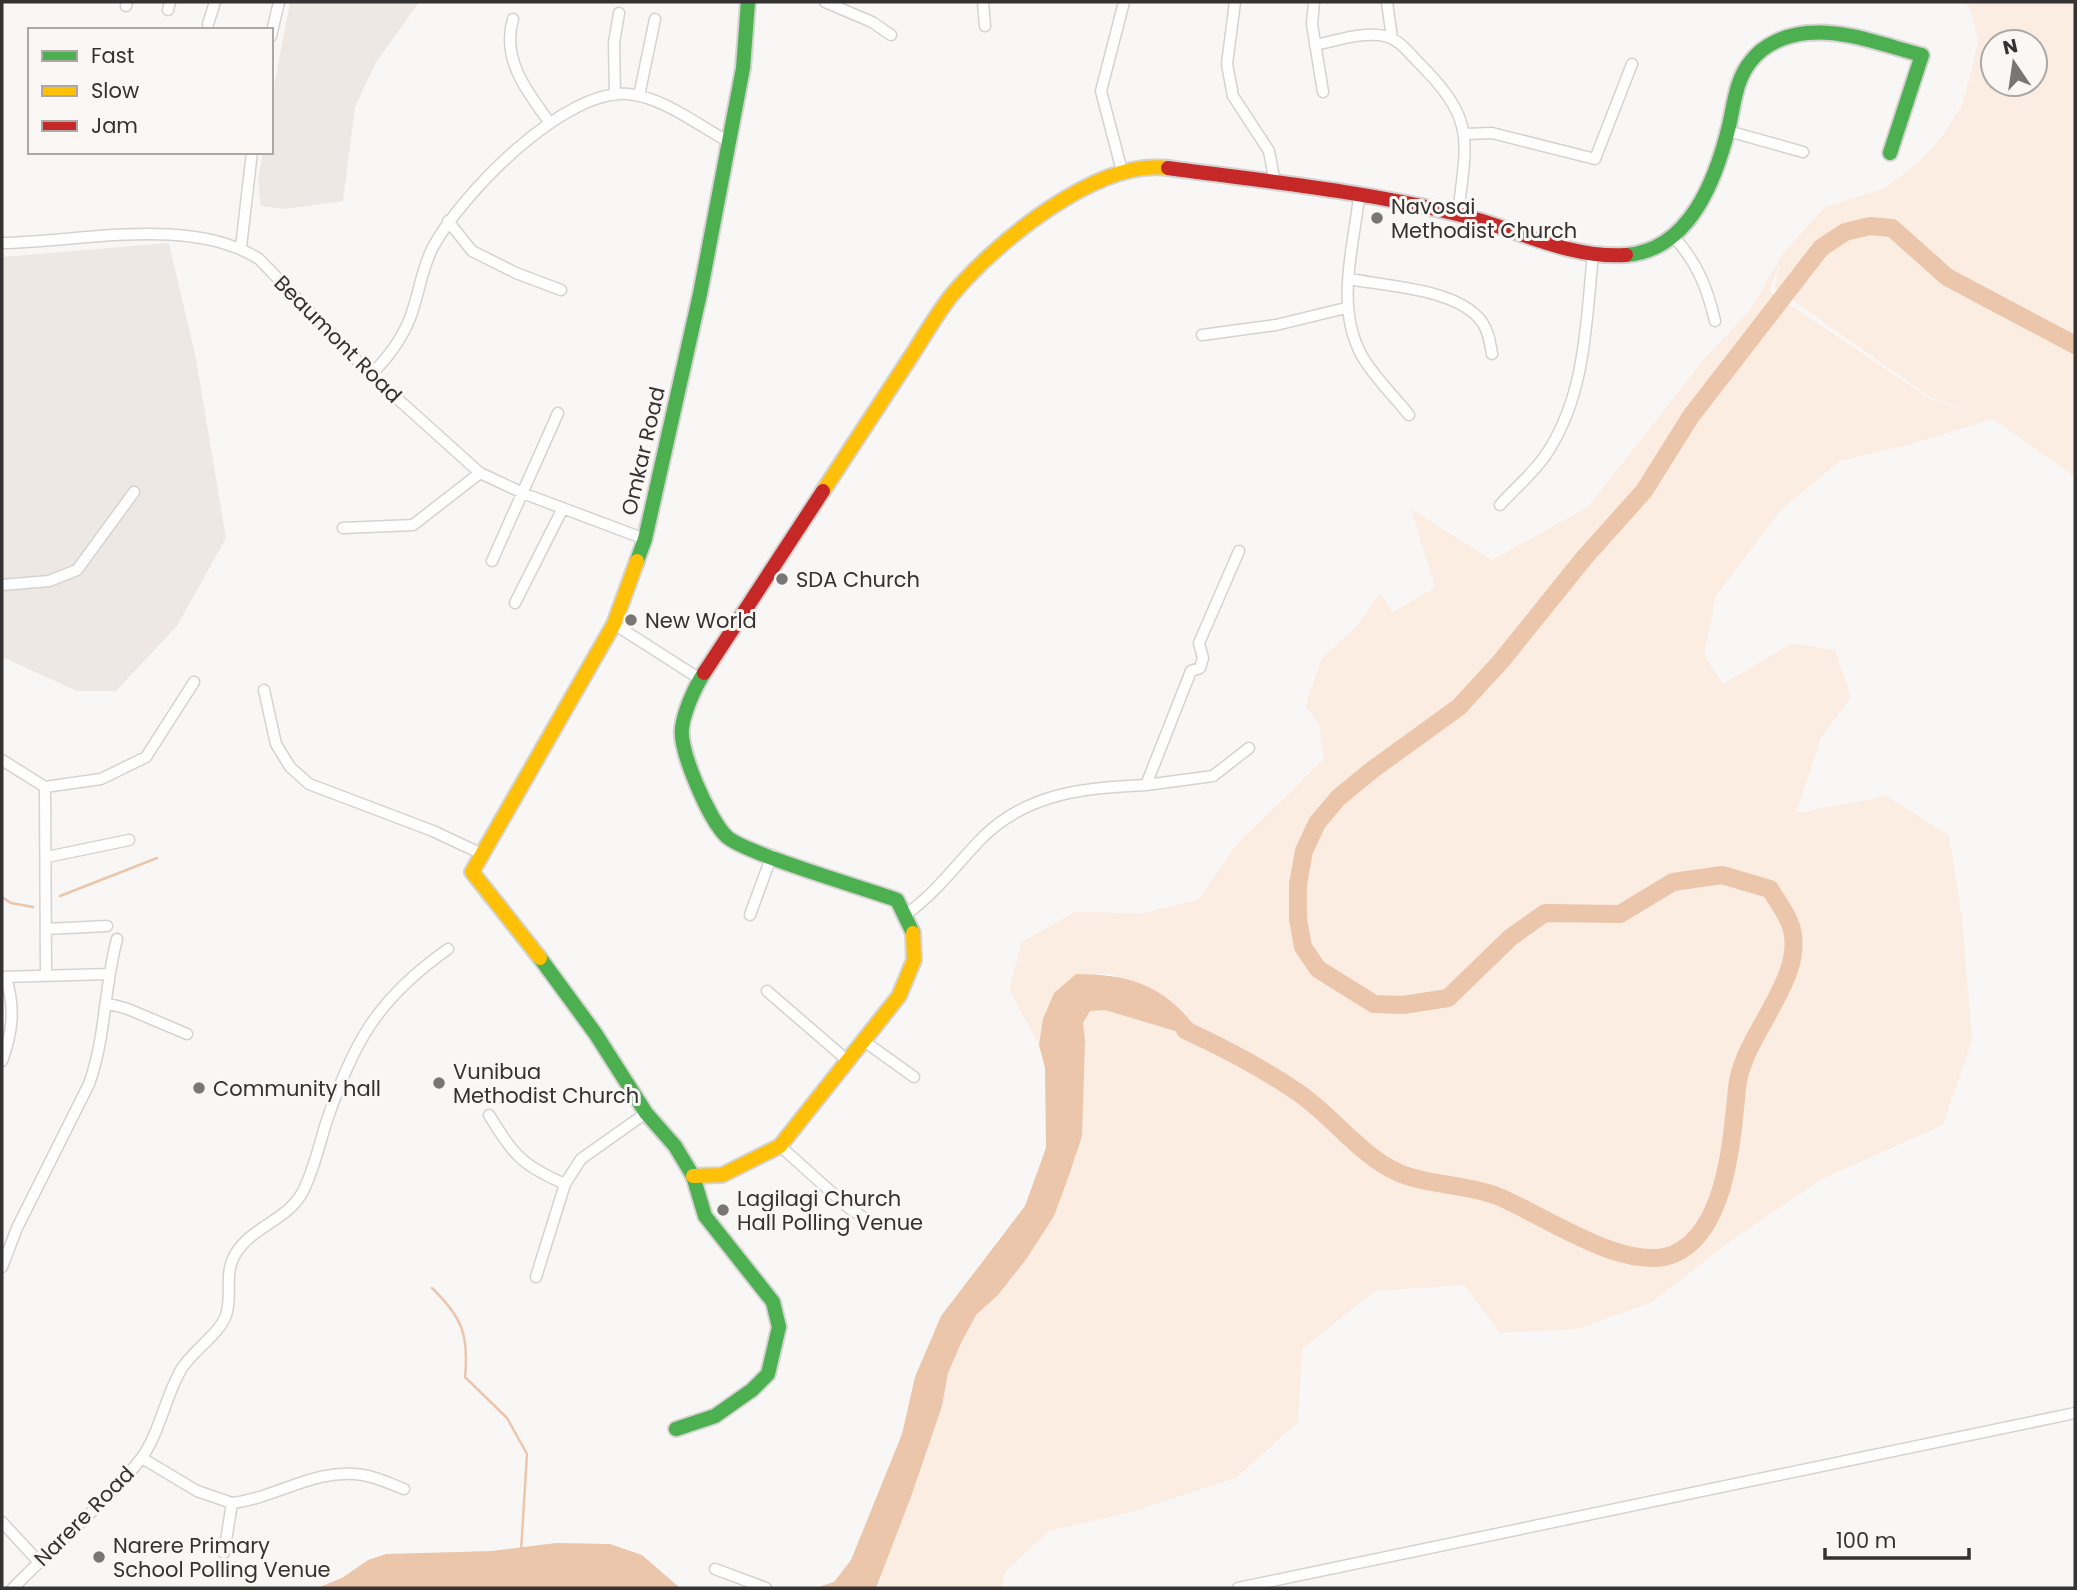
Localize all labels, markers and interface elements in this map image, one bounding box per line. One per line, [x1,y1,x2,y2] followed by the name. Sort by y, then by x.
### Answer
[28,28,273,154] legend
[1979,28,2049,98] north arrow
[2000,32,2020,62] text: N
[91,41,134,70] text: Fast
[91,76,139,105] text: Slow
[91,111,138,140] text: Jam
[1391,192,1577,245] place label: Navosai Methodist Church
[1369,210,1385,226] marker: Navosai Methodist Church
[268,269,408,409] street label: Beaumont Road
[614,384,672,518] street label: Omkar Road
[796,565,920,594] place label: SDA Church
[774,571,790,587] marker: SDA Church
[645,606,757,635] place label: New World
[623,612,639,628] marker: New World
[453,1057,639,1110] place label: Vunibua Methodist Church
[213,1074,381,1103] place label: Community hall
[431,1075,447,1091] marker: Vunibua Methodist Church
[191,1080,207,1096] marker: Community hall
[737,1184,923,1237] place label: Lagilagi Church Hall Polling Venue
[715,1202,731,1218] marker: Lagilagi Church Hall Polling Venue
[27,1459,141,1573] street label: Narere Road
[1825,1516,1968,1560] scale bar
[1836,1526,1896,1555] text: 100 m
[113,1531,331,1584] place label: Narere Primary School Polling Venue
[91,1549,107,1565] marker: Narere Primary School Polling Venue

